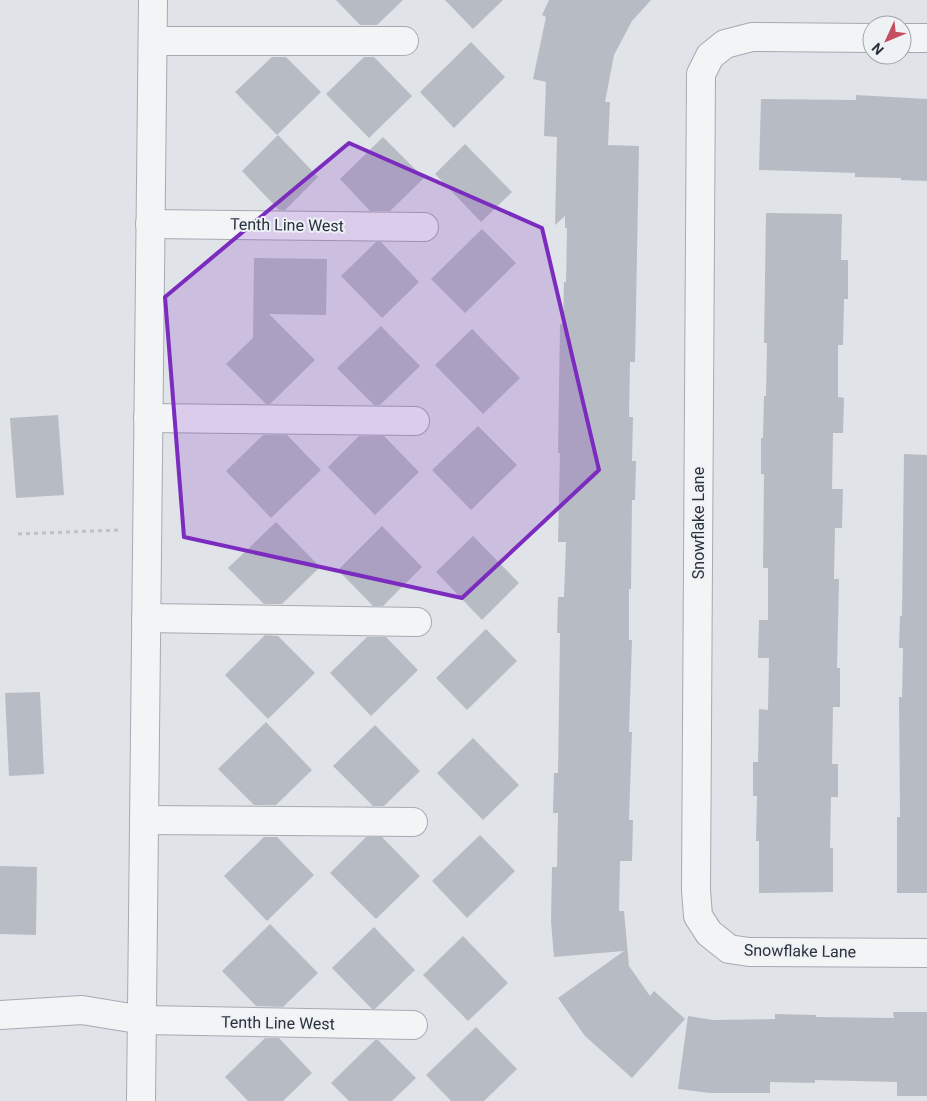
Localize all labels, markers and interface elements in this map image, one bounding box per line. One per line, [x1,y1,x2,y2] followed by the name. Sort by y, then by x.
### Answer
[862,15,912,65] north arrow
[868,40,887,58] text: N
[230,215,344,235] street label: Tenth Line West
[689,467,708,579] street label: Snowflake Lane
[744,941,856,961] street label: Snowflake Lane
[221,1013,335,1033] street label: Tenth Line West

